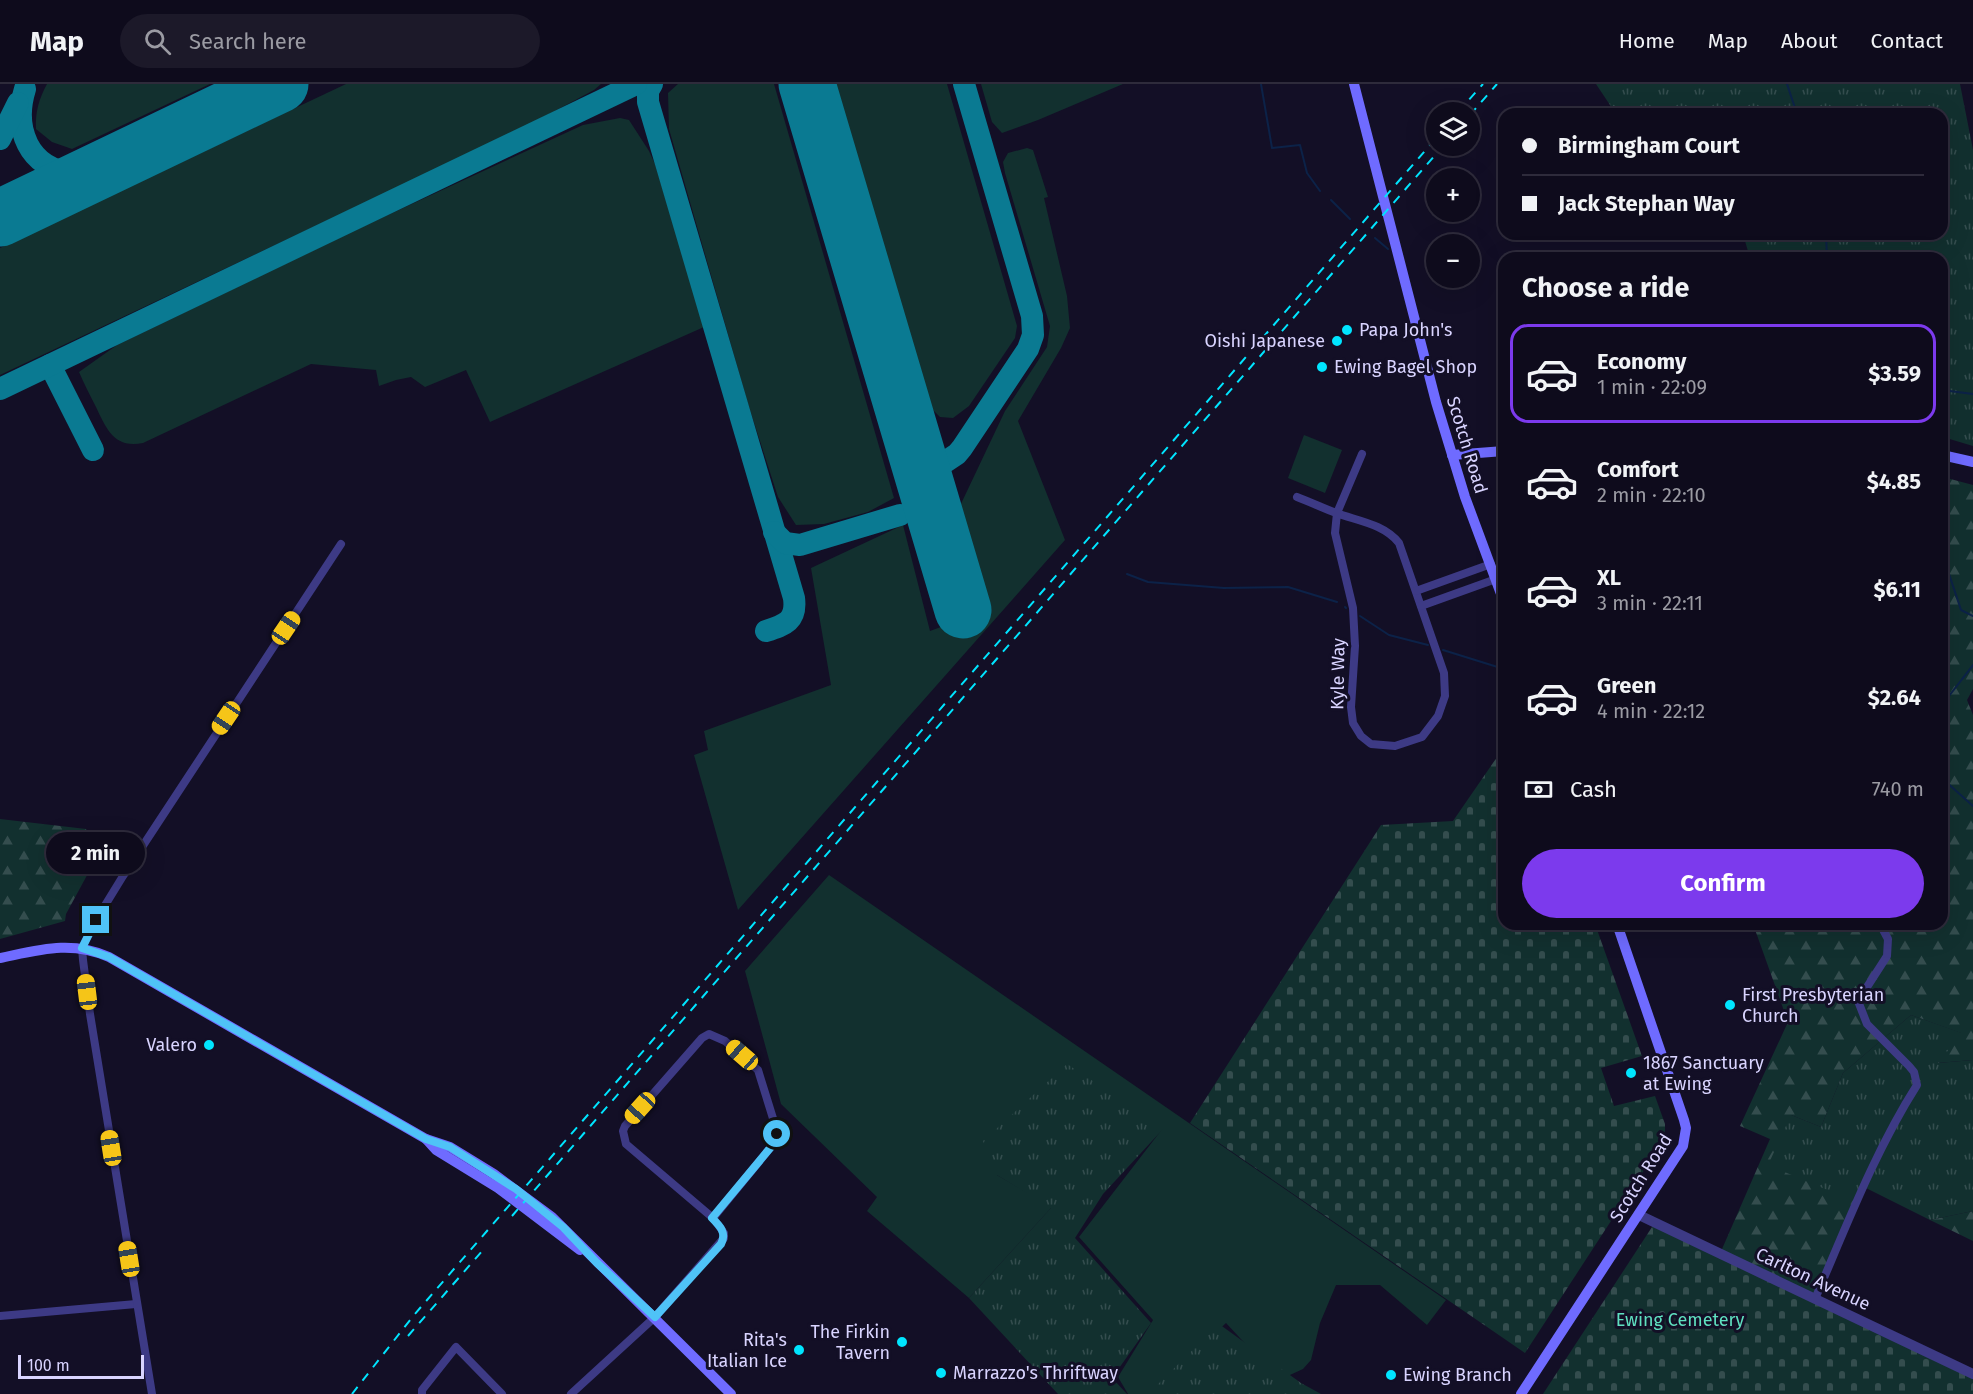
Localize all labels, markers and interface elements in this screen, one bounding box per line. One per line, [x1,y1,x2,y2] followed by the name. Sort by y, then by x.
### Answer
[120,14,540,68] search box
[30,25,84,58] text: Map
[141,25,174,58] icon: search
[189,28,307,55] text: Search here
[1619,28,1675,54] text: Home
[1708,28,1748,54] text: Map
[1781,28,1838,54] text: About
[1871,28,1943,54] text: Contact
[1426,102,1480,288] map controls
[1426,102,1480,156] button: layers
[1558,132,1740,159] text: Birmingham Court
[1426,168,1480,222] button: +
[1558,190,1735,217] text: Jack Stephan Way
[1426,234,1480,288] button: −
[1522,272,1689,304] text: Choose a ride
[1359,319,1452,341] place label: Papa John's
[1340,323,1354,337] marker: Papa John's
[1205,330,1325,352] place label: Oishi Japanese
[1330,334,1344,348] marker: Oishi Japanese
[1525,347,1579,401] icon: car
[1597,348,1686,375] text: Economy
[1334,356,1477,378] place label: Ewing Bagel Shop
[1315,360,1329,374] marker: Ewing Bagel Shop
[1868,360,1921,387] text: $3.59
[1597,375,1707,399] text: 1 min · 22:09
[1442,394,1492,496] street label: Scotch Road
[1525,455,1579,509] icon: car
[1597,456,1678,483] text: Comfort
[1867,468,1921,495] text: $4.85
[1597,483,1706,507] text: 2 min · 22:10
[1525,563,1579,617] icon: car
[1597,564,1621,591] text: XL
[1873,576,1921,603] text: $6.11
[1597,591,1703,615] text: 3 min · 22:11
[268,608,304,648] car
[1326,638,1350,710] street label: Kyle Way
[1525,671,1579,725] icon: car
[1597,672,1656,699] text: Green
[1868,684,1921,711] text: $2.64
[208,698,244,738] car
[1597,699,1705,723] text: 4 min · 22:12
[1522,773,1555,806] icon: cash
[1570,776,1617,803] text: Cash
[1872,777,1924,801] text: 740 m
[46,833,146,875] callout: 2 min
[71,841,120,865] text: 2 min
[1522,849,1924,918] button: Confirm
[82,906,109,933] route end
[76,973,98,1011] car
[1742,984,1884,1027] place label: First Presbyterian Church
[1723,998,1737,1012] marker: First Presbyterian Church
[146,1034,197,1056] place label: Valero
[723,1036,761,1074] car
[202,1038,216,1052] marker: Valero
[1643,1052,1764,1095] place label: 1867 Sanctuary at Ewing
[1624,1066,1638,1080] marker: 1867 Sanctuary at Ewing
[621,1089,659,1127] car
[763,1120,790,1147] route start
[99,1129,123,1167] car
[1605,1130,1677,1226] street label: Scotch Road
[117,1240,141,1278] car
[1752,1243,1874,1315] street label: Carlton Avenue
[1616,1309,1745,1331] park label: Ewing Cemetery
[810,1321,890,1364] place label: The Firkin Tavern
[707,1329,787,1372] place label: Rita's Italian Ice
[895,1335,909,1349] marker: The Firkin Tavern
[792,1343,806,1357] marker: Rita's Italian Ice
[18,1352,144,1380] scale bar
[27,1356,70,1375] text: 100 m
[953,1362,1118,1384] place label: Marrazzo's Thriftway
[1403,1364,1512,1386] place label: Ewing Branch
[934,1366,948,1380] marker: Marrazzo's Thriftway
[1384,1368,1398,1382] marker: Ewing Branch

